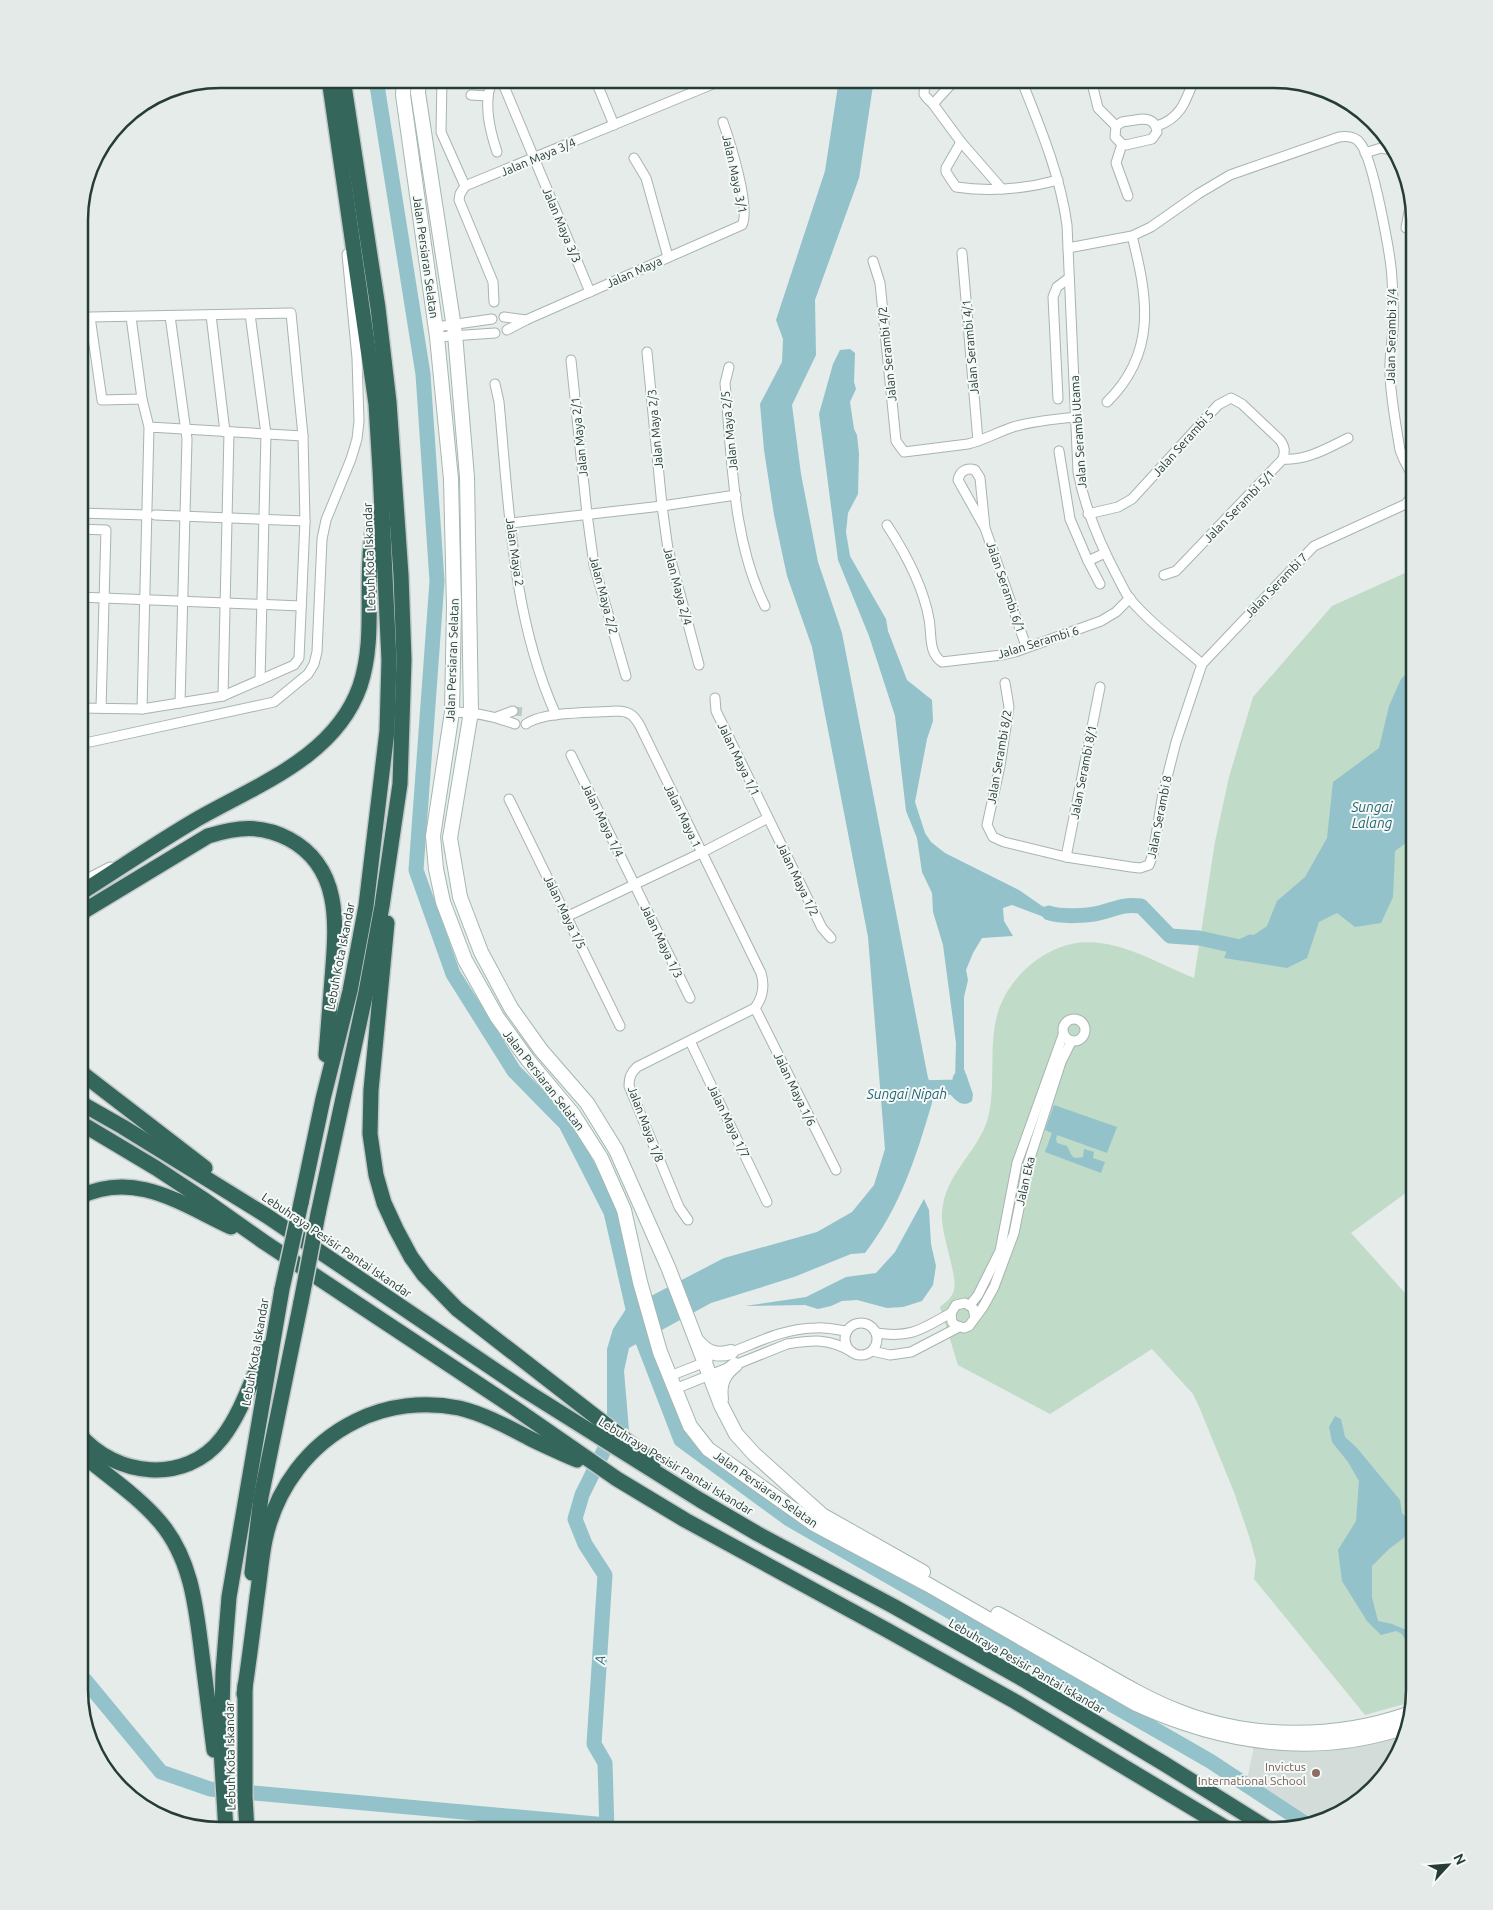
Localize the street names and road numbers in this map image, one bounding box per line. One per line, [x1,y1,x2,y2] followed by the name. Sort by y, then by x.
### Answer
[720,133,750,215] street label: Jalan Maya 3/1
[499,135,578,179] street label: Jalan Maya 3/4
[540,186,584,264] street label: Jalan Maya 3/3
[411,195,441,319] street label: Jalan Persiaran Selatan
[604,254,664,290] street label: Jalan Maya
[1384,288,1398,384] street label: Jalan Serambi 3/4
[959,299,981,395] street label: Jalan Serambi 4/1
[876,306,898,402] street label: Jalan Serambi 4/2
[1068,375,1088,489] street label: Jalan Serambi Utama
[645,388,665,470] street label: Jalan Maya 2/3
[718,390,740,472] street label: Jalan Maya 2/5
[568,396,590,478] street label: Jalan Maya 2/1
[1150,407,1216,479] street label: Jalan Serambi 5
[1201,467,1277,545] street label: Jalan Serambi 5/1
[361,502,377,612] street label: Lebuh Kota Iskandar
[504,517,526,587] street label: Jalan Maya 2
[984,540,1028,634] street label: Jalan Serambi 6/1
[661,546,695,627] street label: Jalan Maya 2/4
[1242,550,1310,620] street label: Jalan Serambi 7
[587,555,621,635] street label: Jalan Maya 2/2
[443,598,461,722] street label: Jalan Persiaran Selatan
[996,623,1080,661] street label: Jalan Serambi 6
[984,709,1014,805] street label: Jalan Serambi 8/2
[716,720,762,798] street label: Jalan Maya 1/1
[1067,724,1099,820] street label: Jalan Serambi 8/1
[1145,774,1173,860] street label: Jalan Serambi 8
[580,781,627,859] street label: Jalan Maya 1/4
[662,782,704,850] street label: Jalan Maya 1
[775,840,821,918] street label: Jalan Maya 1/2
[542,873,588,951] street label: Jalan Maya 1/5
[323,901,357,1011] street label: Lebuh Kota Iskandar
[639,902,685,980] street label: Jalan Maya 1/3
[501,1027,587,1133] street label: Jalan Persiaran Selatan
[772,1050,819,1128] street label: Jalan Maya 1/6
[706,1082,752,1160] street label: Jalan Maya 1/7
[626,1084,667,1164] street label: Jalan Maya 1/8
[1013,1155,1037,1207] street label: Jalan Eka
[260,1190,415,1300] street label: Lebuhraya Pesisir Pantai Iskandar
[239,1297,271,1407] street label: Lebuh Kota Iskandar
[597,1415,756,1518] street label: Lebuhraya Pesisir Pantai Iskandar
[712,1448,820,1530] street label: Jalan Persiaran Selatan
[947,1616,1108,1716] street label: Lebuhraya Pesisir Pantai Iskandar
[223,1701,237,1811] street label: Lebuh Kota Iskandar

